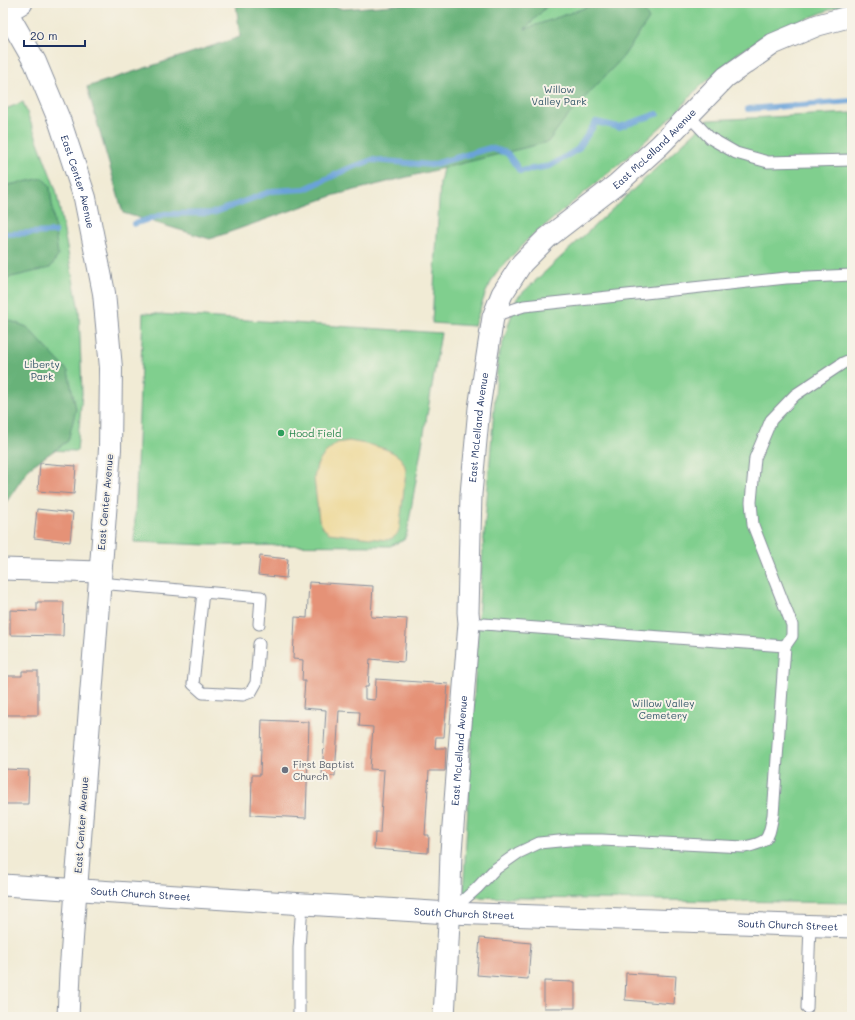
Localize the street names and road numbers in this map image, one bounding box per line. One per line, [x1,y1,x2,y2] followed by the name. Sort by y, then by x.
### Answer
[609,105,699,192] street label: East McLelland Avenue
[58,133,98,230] street label: East Center Avenue
[465,371,491,483] street label: East McLelland Avenue
[94,453,116,551] street label: East Center Avenue
[448,695,470,806] street label: East McLelland Avenue
[71,776,91,874] street label: East Center Avenue
[90,884,191,904] street label: South Church Street
[414,904,514,922] street label: South Church Street
[738,916,838,934] street label: South Church Street

